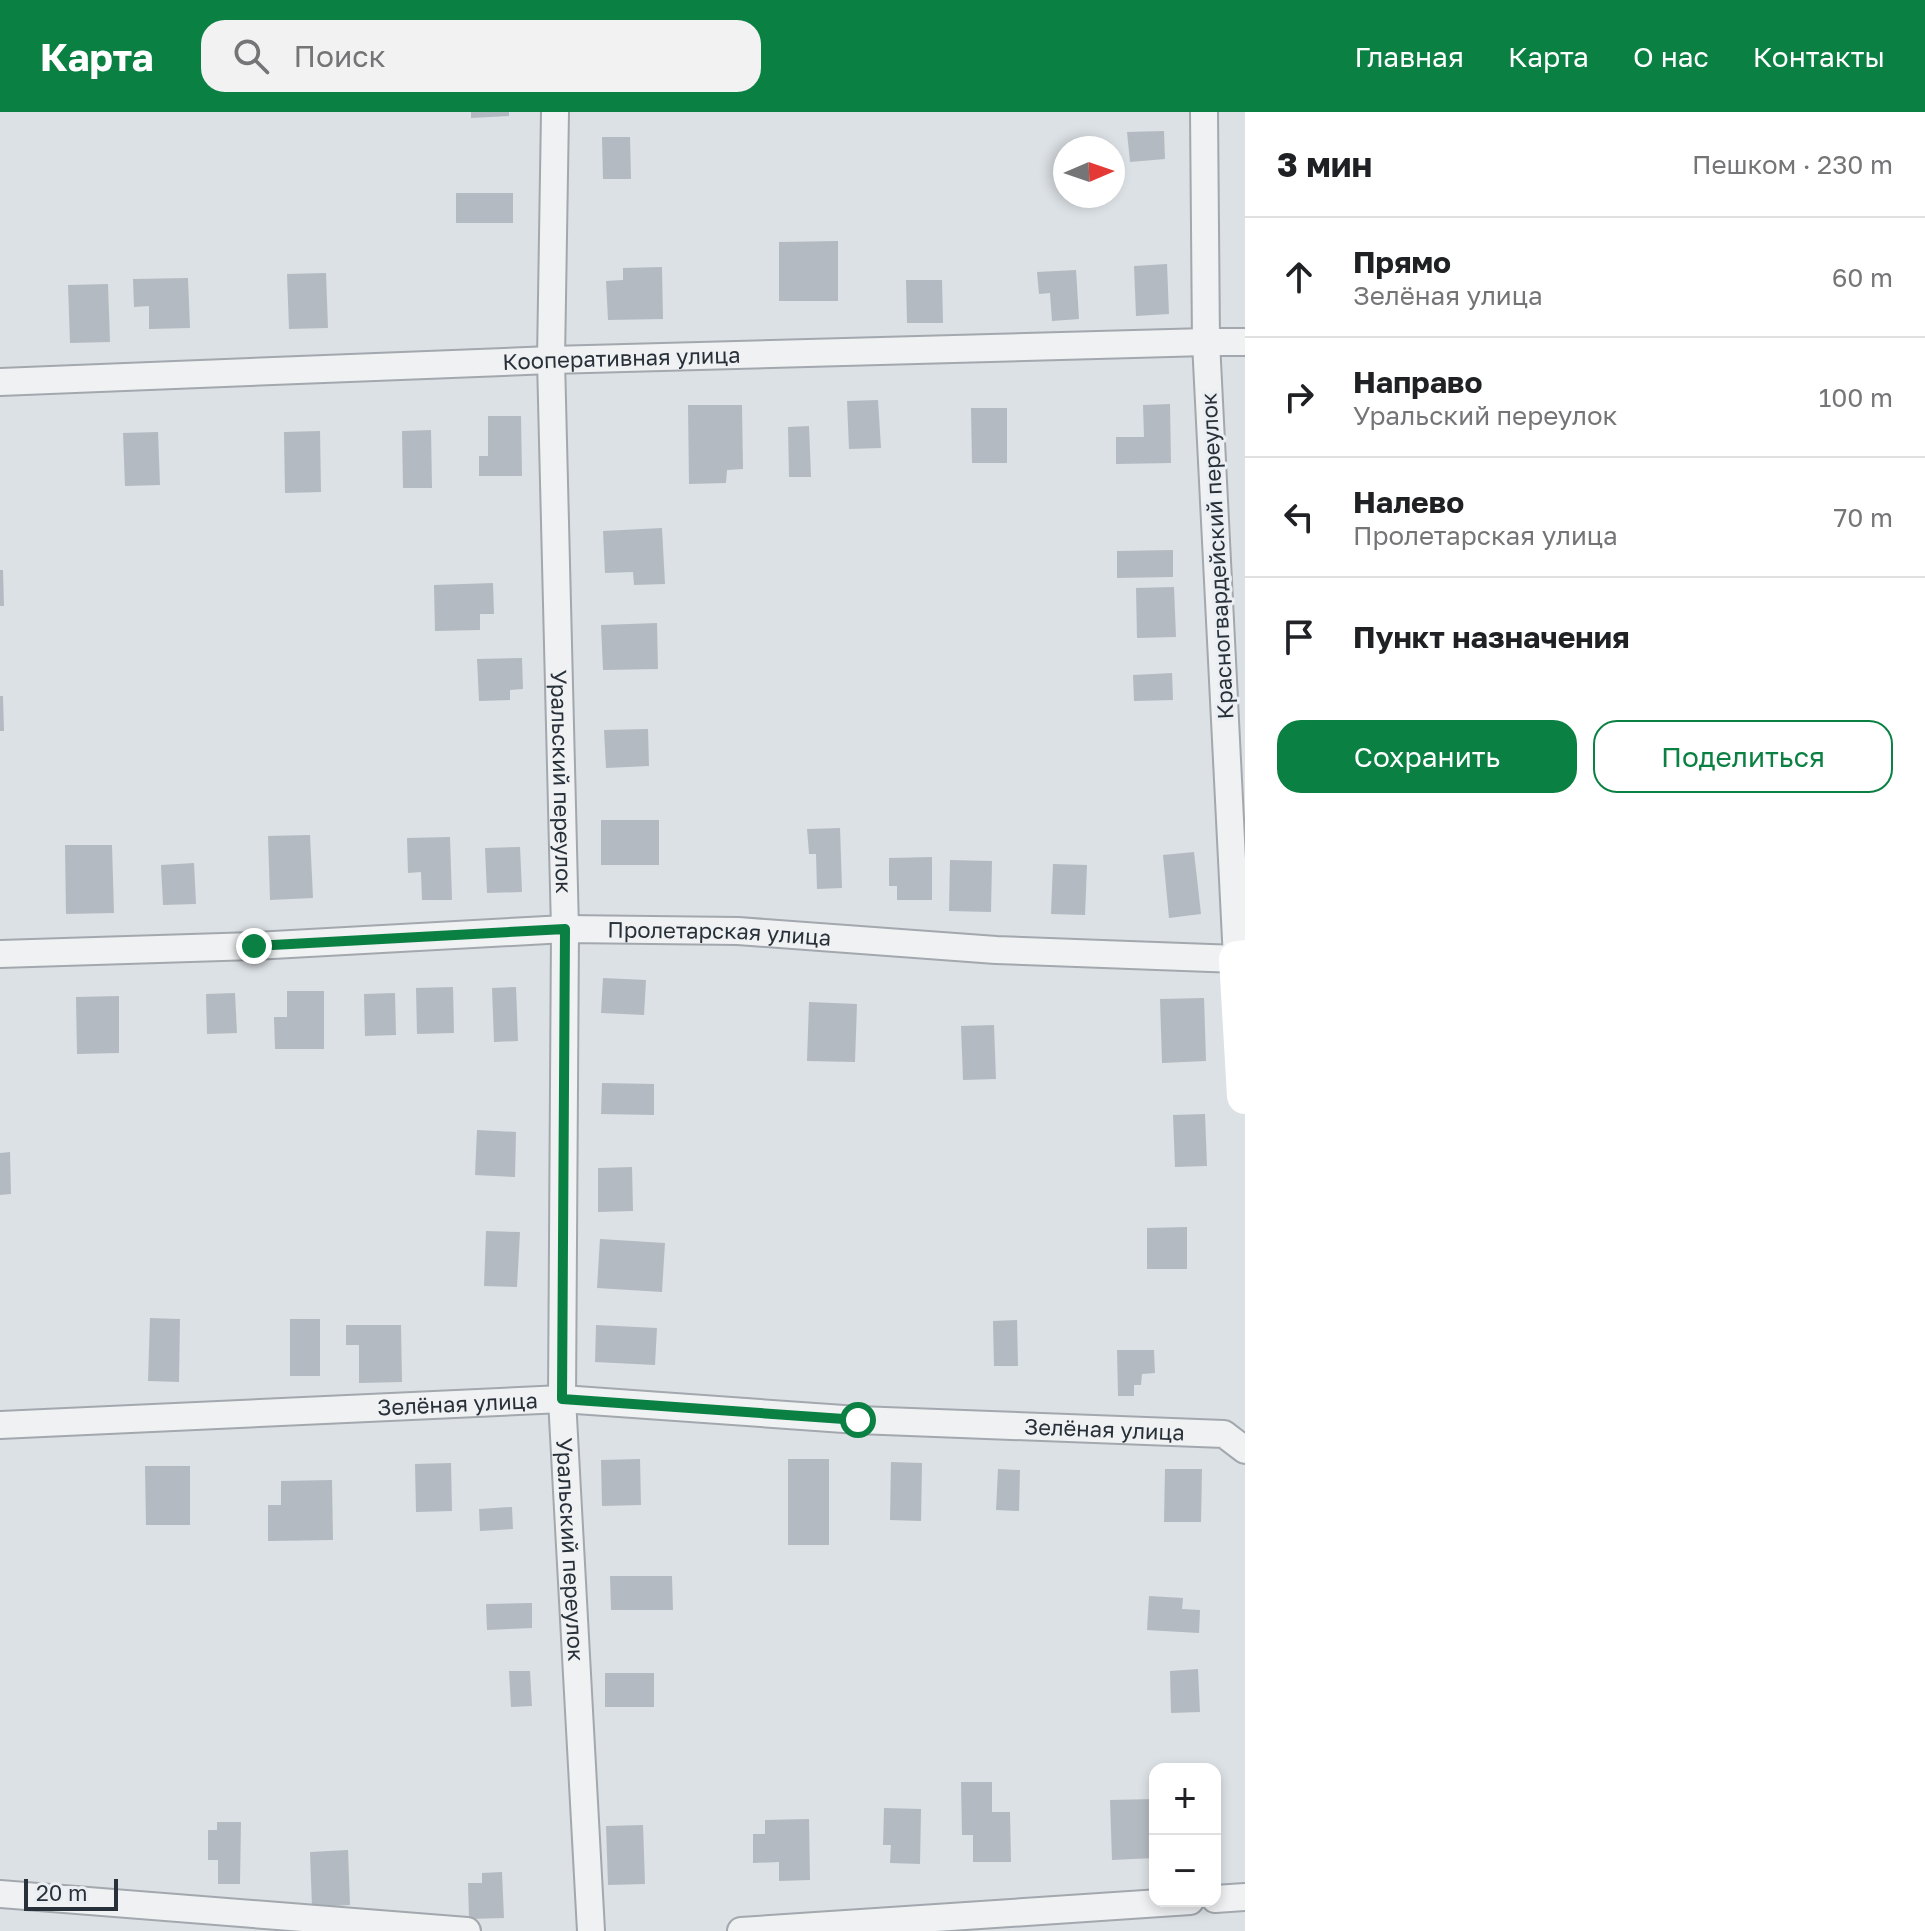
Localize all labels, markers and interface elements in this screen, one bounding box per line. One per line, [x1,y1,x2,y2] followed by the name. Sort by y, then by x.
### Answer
[201,20,761,92] search box
[40,34,153,79] text: Карта
[229,34,273,78] icon: search
[293,38,386,74] text: Поиск
[1354,40,1464,73] text: Главная
[1508,40,1589,73] text: Карта
[1633,40,1709,73] text: О нас
[1753,40,1885,73] text: Контакты
[1053,136,1125,208] north arrow
[1277,144,1372,184] text: 3 мин
[1692,149,1893,180] text: Пешком · 230 m
[1353,244,1451,280] text: Прямо
[1277,255,1321,299] icon: ahead
[1832,262,1893,293] text: 60 m
[1353,280,1543,311] text: Зелёная улица
[502,341,741,375] street label: Кооперативная улица
[1353,364,1482,400] text: Направо
[1277,375,1321,419] icon: right
[1819,382,1893,413] text: 100 m
[1194,392,1239,720] street label: Красногвардейский переулок
[1353,400,1618,431] text: Уральский переулок
[1353,484,1464,520] text: Налево
[1277,495,1321,539] icon: left
[1834,502,1893,533] text: 70 m
[1353,520,1618,551] text: Пролетарская улица
[1277,615,1321,659] icon: arrive
[1353,619,1630,655] text: Пункт назначения
[546,670,578,894] street label: Уральский переулок
[1277,720,1577,793] button: Сохранить
[1593,720,1893,793] button: Поделиться
[607,915,832,951] street label: Пролетарская улица
[236,928,272,964] route end
[377,1386,538,1421] street label: Зелёная улица
[840,1402,876,1438] route start
[1024,1412,1185,1445] street label: Зелёная улица
[551,1437,590,1662] street label: Уральский переулок
[1149,1763,1221,1907] map controls
[1149,1763,1221,1835] button: +
[1149,1835,1221,1907] button: −
[24,1875,118,1911] scale bar
[36,1879,87,1906] text: 20 m

